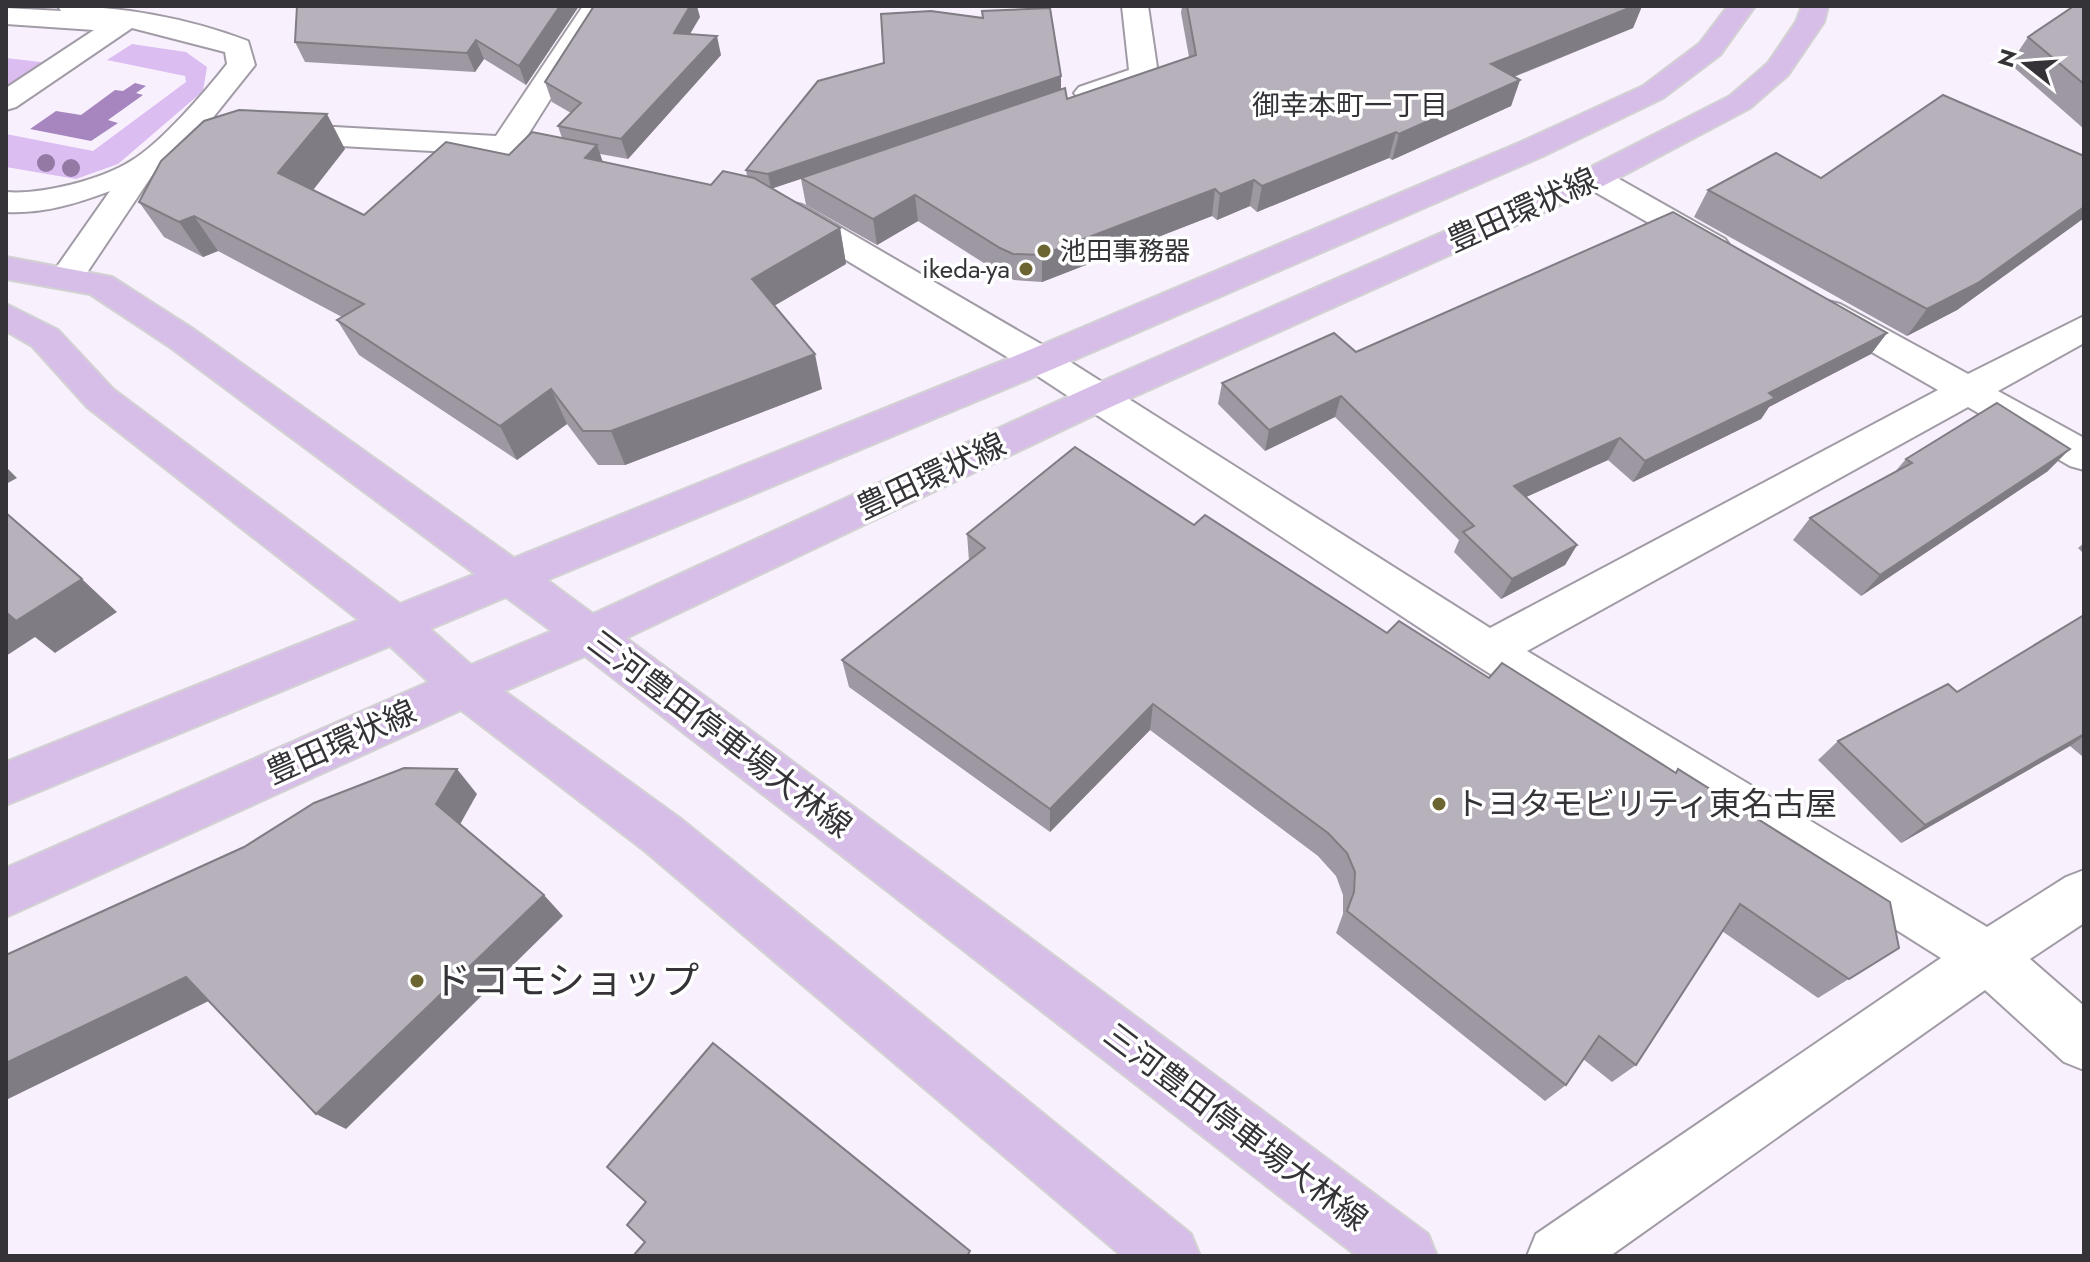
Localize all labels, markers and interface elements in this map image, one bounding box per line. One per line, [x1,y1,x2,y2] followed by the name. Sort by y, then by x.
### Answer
[1986,24,2066,104] north arrow
[1989,45,2025,71] text: N
[1252,85,1448,126] district label: 御幸本町一丁目
[1440,156,1604,264] street label: 豊田環状線
[1060,232,1190,270] place label: 池田事務器
[1035,242,1053,260] marker: 池田事務器
[922,250,1010,288] place label: ikeda-ya
[1017,260,1035,278] marker: ikeda-ya
[849,421,1013,531] street label: 豊田環状線
[578,619,862,849] street label: 三河豊田停車場大林線
[259,688,423,796] street label: 豊田環状線
[1455,781,1837,827] place label: トヨタモビリティ東名古屋
[1430,795,1448,813] marker: トヨタモビリティ東名古屋
[433,953,699,1008] place label: ドコモショップ
[408,972,426,990] marker: ドコモショップ
[1094,1012,1378,1242] street label: 三河豊田停車場大林線

